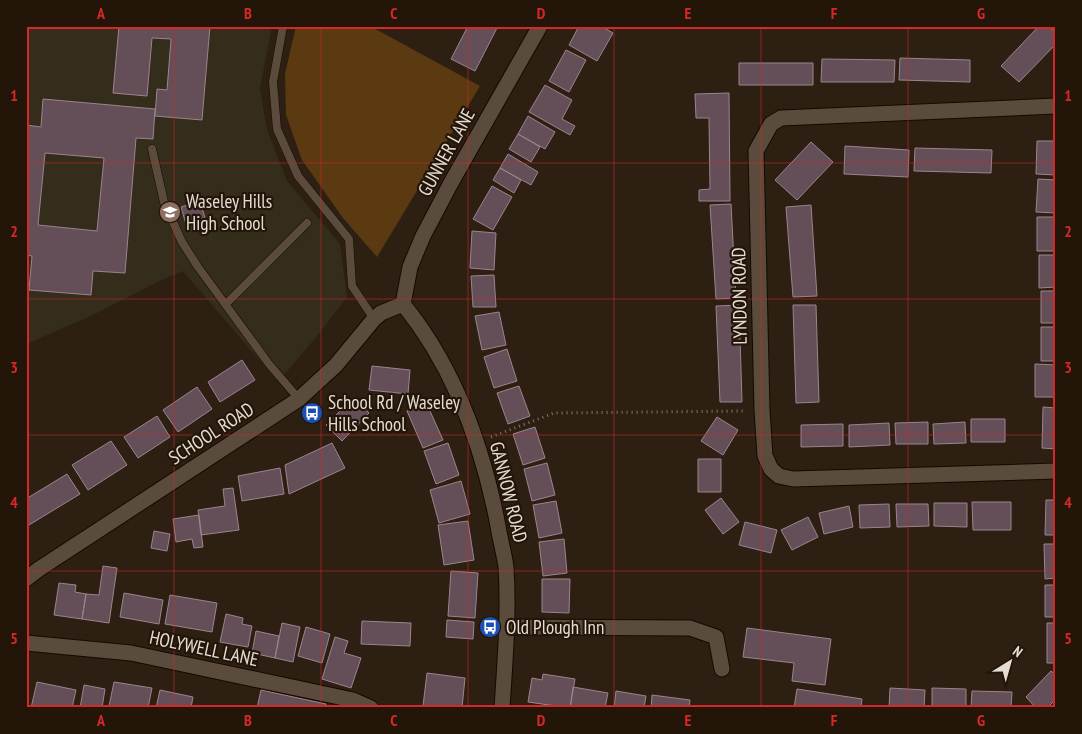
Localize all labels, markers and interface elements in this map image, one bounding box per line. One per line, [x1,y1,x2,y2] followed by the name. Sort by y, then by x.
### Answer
[96,3,106,23] text: A
[244,3,252,23] text: B
[390,3,398,23] text: C
[537,3,546,23] text: D
[685,3,692,23] text: E
[831,3,838,23] text: F
[977,3,985,23] text: G
[10,85,18,105] text: 1
[1064,85,1072,105] text: 1
[412,104,480,200] street label: GUNNER LANE
[186,189,272,235] place label: Waseley Hills High School
[158,200,182,224] school or university icon: Waseley Hills High School
[10,221,18,241] text: 2
[1064,221,1072,241] text: 2
[726,247,752,345] street label: LYNDON ROAD
[10,357,18,377] text: 3
[1064,357,1072,377] text: 3
[328,390,461,436] place label: School Rd / Waseley Hills School
[164,397,258,469] street label: SCHOOL ROAD
[300,401,324,425] bus stop icon: School Rd / Waseley Hills School
[485,439,533,545] street label: GANNOW ROAD
[10,492,18,512] text: 4
[1064,492,1072,512] text: 4
[478,615,502,639] bus stop icon: Old Plough Inn
[506,615,604,639] place label: Old Plough Inn
[147,625,261,671] street label: HOLYWELL LANE
[10,628,18,648] text: 5
[1064,628,1072,648] text: 5
[984,636,1034,686] north arrow
[1009,642,1026,661] text: N
[96,710,106,730] text: A
[244,710,252,730] text: B
[390,710,398,730] text: C
[537,710,546,730] text: D
[685,710,692,730] text: E
[831,710,838,730] text: F
[977,710,985,730] text: G

